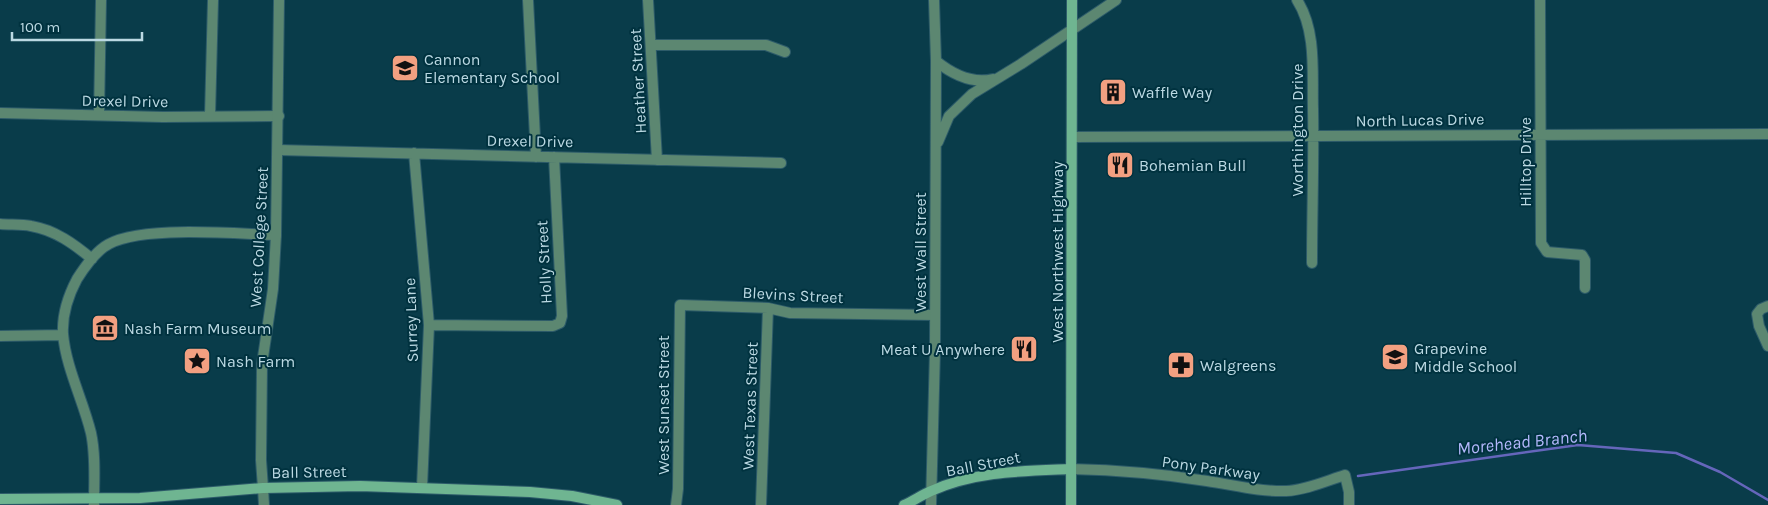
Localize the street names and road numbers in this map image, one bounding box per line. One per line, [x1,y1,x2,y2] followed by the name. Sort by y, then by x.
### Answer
[626,28,650,134] street label: Heather Street
[1288,63,1307,197] street label: Worthington Drive
[82,91,168,111] street label: Drexel Drive
[1355,109,1485,131] street label: North Lucas Drive
[1516,117,1535,207] street label: Hilltop Drive
[487,131,573,151] street label: Drexel Drive
[1048,161,1067,343] street label: West Northwest Highway
[246,166,272,308] street label: West College Street
[911,192,930,312] street label: West Wall Street
[532,220,556,304] street label: Holly Street
[400,277,422,363] street label: Surrey Lane
[742,283,844,307] street label: Blevins Street
[654,335,673,475] street label: West Sunset Street
[738,342,762,470] street label: West Texas Street
[944,447,1022,481] street label: Ball Street
[1161,452,1262,484] street label: Pony Parkway
[271,462,347,482] street label: Ball Street

